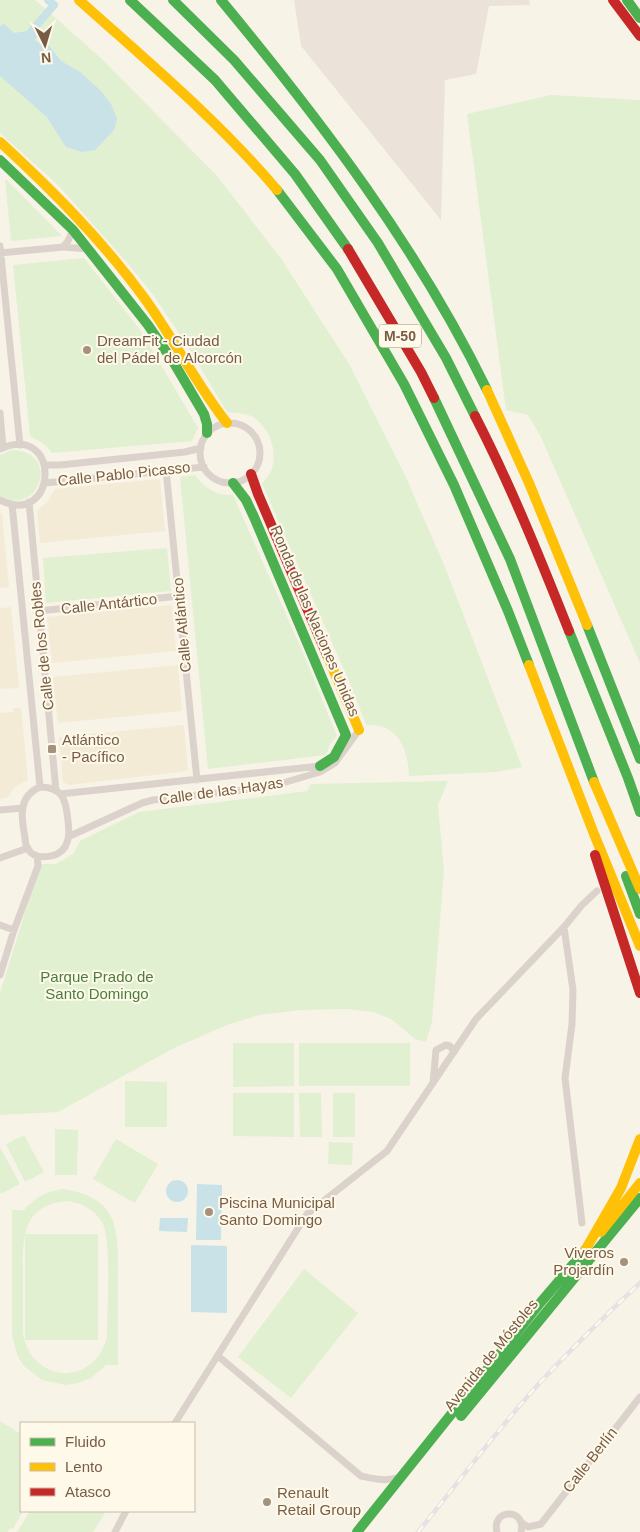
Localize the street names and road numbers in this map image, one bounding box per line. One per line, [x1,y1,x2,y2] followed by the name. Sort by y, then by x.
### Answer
[379,324,421,348] road number: M-50
[57,458,191,489] street label: Calle Pablo Picasso
[267,523,364,719] street label: Ronda de las Naciones Unidas
[169,577,194,673] street label: Calle Atlántico
[26,581,57,711] street label: Calle de los Robles
[60,590,158,617] street label: Calle Antártico
[158,773,284,808] street label: Calle de las Hayas
[440,1295,541,1414] street label: Avenida de Móstoles
[559,1424,620,1495] street label: Calle Berlín

